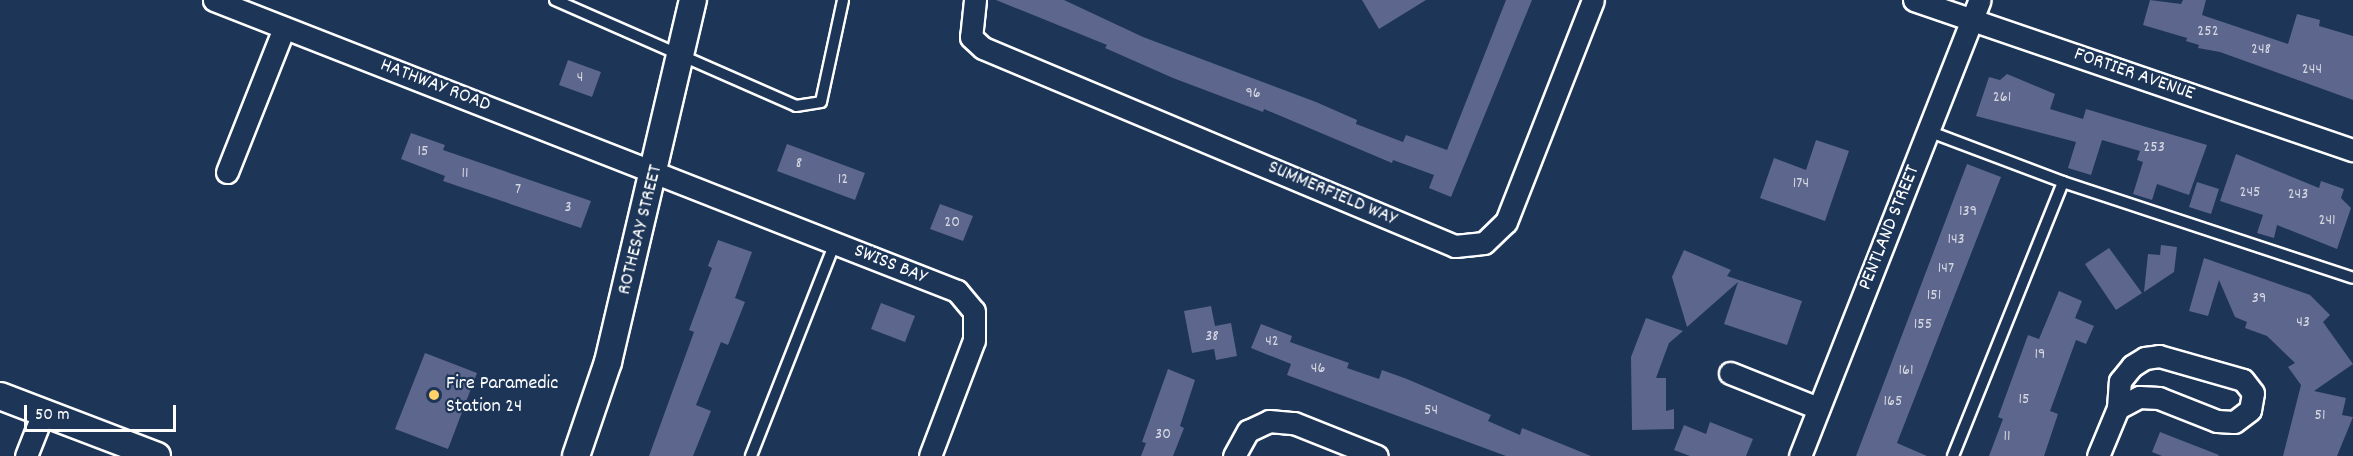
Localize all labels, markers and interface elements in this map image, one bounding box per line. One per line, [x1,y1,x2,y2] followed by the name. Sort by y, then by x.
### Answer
[2197,22,2219,42] house number: 252
[2251,40,2271,60] house number: 248
[2071,43,2197,107] street label: FORTIER AVENUE
[376,54,494,118] street label: HATHWAY ROAD
[2302,60,2322,80] house number: 244
[577,68,583,88] house number: 4
[1245,84,1261,104] house number: 96
[1993,88,2011,108] house number: 261
[2143,138,2165,158] house number: 253
[418,142,428,162] house number: 15
[796,154,802,174] house number: 8
[1264,156,1400,232] street label: SUMMERFIELD WAY
[1854,162,1926,294] street label: PENTLAND STREET
[613,163,669,297] street label: ROTHESAY STREET
[461,164,469,184] house number: 11
[838,170,848,190] house number: 12
[1793,174,1809,194] house number: 174
[515,180,521,200] house number: 7
[2239,183,2261,203] house number: 245
[2288,185,2308,205] house number: 243
[564,198,572,218] house number: 3
[1959,202,1977,222] house number: 139
[2318,211,2336,231] house number: 241
[944,213,960,233] house number: 20
[1947,230,1965,250] house number: 143
[850,240,930,290] street label: SWISS BAY
[1938,259,1954,279] house number: 147
[1927,286,1941,306] house number: 151
[2252,289,2266,309] house number: 39
[2296,313,2310,333] house number: 43
[1914,315,1932,335] house number: 155
[1205,327,1219,347] house number: 38
[1265,332,1279,352] house number: 42
[2035,345,2045,365] house number: 19
[1311,359,1325,379] house number: 46
[1899,361,1913,381] house number: 161
[446,372,558,419] place label: Fire Paramedic Station 24
[427,388,441,402] marker: Fire Paramedic Station 24
[2019,390,2029,410] house number: 15
[1884,392,1902,412] house number: 165
[27,393,178,431] scale bar
[1424,401,1438,421] house number: 54
[35,403,70,428] text: 50 m
[2315,406,2325,426] house number: 51
[1155,425,1171,445] house number: 30
[2003,427,2011,447] house number: 11

